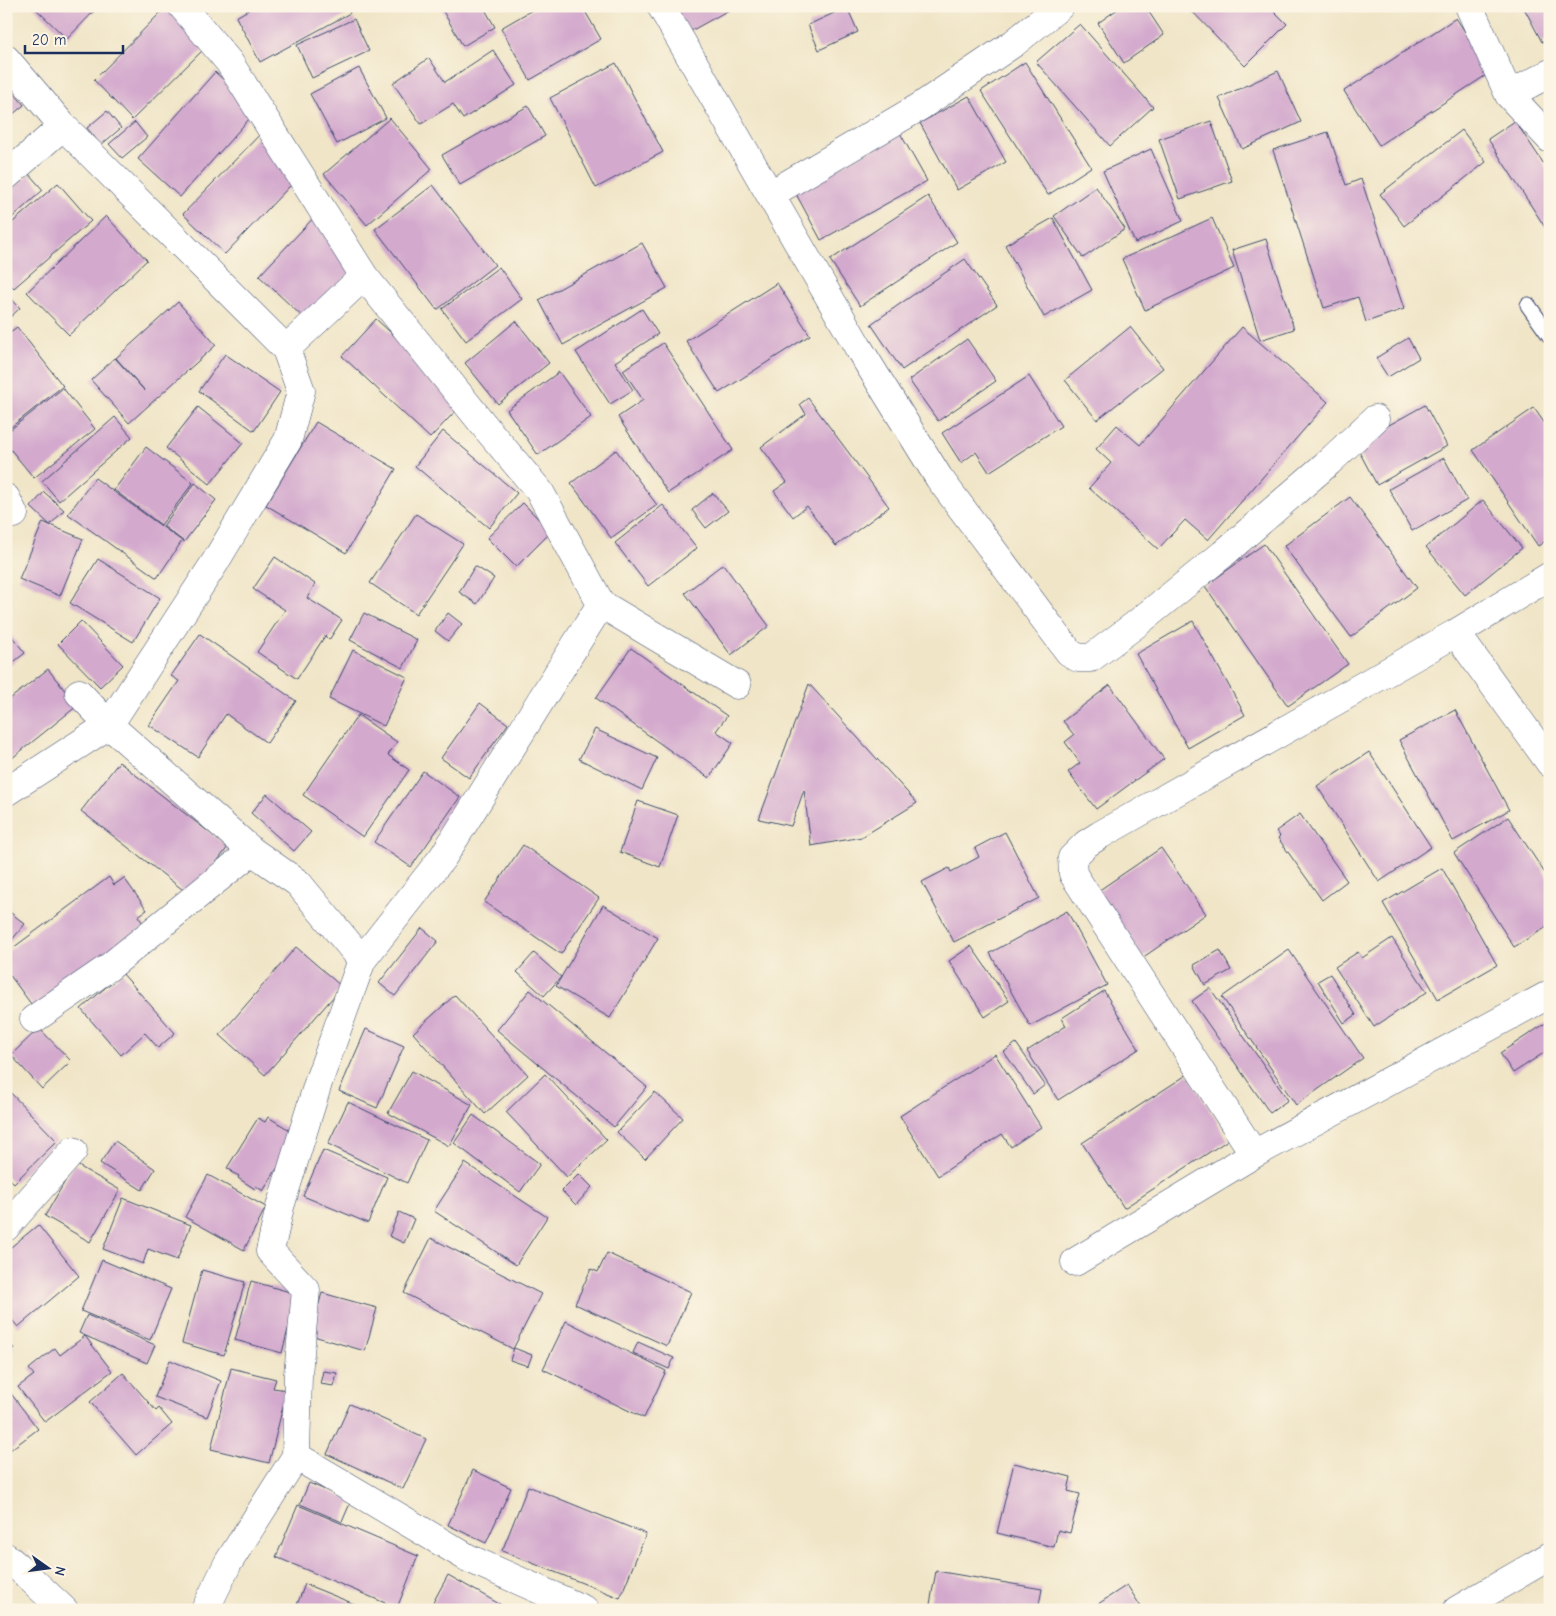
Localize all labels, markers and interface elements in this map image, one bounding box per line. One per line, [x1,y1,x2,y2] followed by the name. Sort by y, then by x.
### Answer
[25,22,122,54] scale bar
[32,31,66,49] text: 20 m
[22,1544,72,1594] north arrow
[51,1565,69,1578] text: N

